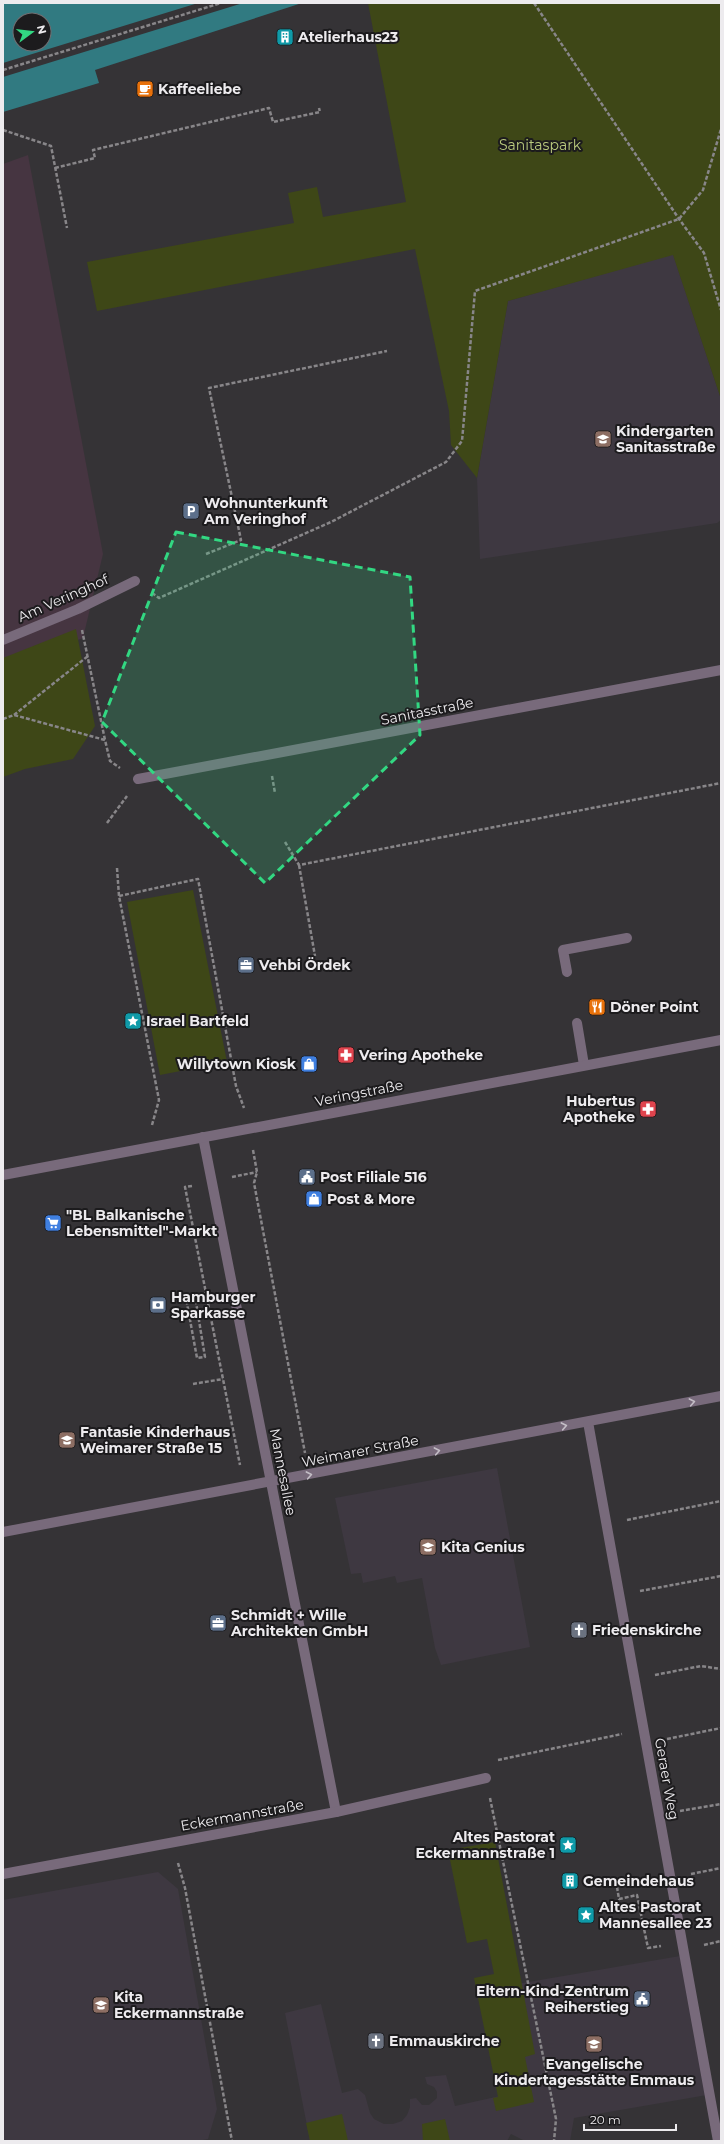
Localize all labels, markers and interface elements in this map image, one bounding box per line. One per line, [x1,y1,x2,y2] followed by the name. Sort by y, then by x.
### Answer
[12,12,52,52] north arrow
[34,23,50,36] text: N
[275,27,295,47] building icon: Atelierhaus23
[297,28,398,46] place label: Atelierhaus23
[135,79,155,99] cafe icon: Kaffeeliebe
[158,80,241,98] place label: Kaffeeliebe
[499,136,582,154] park label: Sanitaspark
[616,422,716,456] place label: Kindergarten Sanitasstraße
[593,429,613,449] school or university icon: Kindergarten Sanitasstraße
[203,494,328,528] place label: Wohnunterkunft Am Veringhof
[181,501,201,521] parking icon: Wohnunterkunft Am Veringhof
[15,569,112,626] street label: Am Veringhof
[379,693,475,729] street label: Sanitasstraße
[236,955,256,975] office icon: Vehbi Ördek
[258,956,351,974] place label: Vehbi Ördek
[587,997,607,1017] restaurant icon: Döner Point
[610,998,699,1016] place label: Döner Point
[123,1011,143,1031] place icon: Israel Bartfeld
[146,1012,249,1030] place label: Israel Bartfeld
[336,1045,356,1065] pharmacy icon: Vering Apotheke
[358,1046,483,1064] place label: Vering Apotheke
[299,1054,319,1074] shop icon: Willytown Kiosk
[177,1055,297,1073] place label: Willytown Kiosk
[313,1076,405,1110] street label: Veringstraße
[562,1092,636,1126] place label: Hubertus Apotheke
[638,1099,658,1119] pharmacy icon: Hubertus Apotheke
[297,1167,317,1187] public building icon: Post Filiale 516
[320,1168,427,1186] place label: Post Filiale 516
[304,1189,324,1209] shop icon: Post & More
[327,1190,415,1208] place label: Post & More
[66,1206,217,1240] place label: "BL Balkanische Lebensmittel"-Markt
[43,1213,63,1233] supermarket icon: "BL Balkanische Lebensmittel"-Markt
[171,1288,256,1322] place label: Hamburger Sparkasse
[148,1295,168,1315] bank icon: Hamburger Sparkasse
[689,1398,695,1406] one-way arrow
[561,1422,567,1431] one-way arrow
[80,1423,231,1457] place label: Fantasie Kinderhaus Weimarer Straße 15
[266,1427,300,1517] street label: Mannesallee
[57,1430,77,1450] school or university icon: Fantasie Kinderhaus Weimarer Straße 15
[300,1431,420,1471] street label: Weimarer Straße
[433,1447,440,1455] one-way arrow
[306,1471,312,1480] one-way arrow
[418,1537,438,1557] school or university icon: Kita Genius
[441,1538,525,1556] place label: Kita Genius
[230,1606,368,1640] place label: Schmidt + Wille Architekten GmbH
[208,1613,228,1633] office icon: Schmidt + Wille Architekten GmbH
[569,1620,589,1640] church icon: Friedenskirche
[592,1621,702,1639] place label: Friedenskirche
[651,1736,683,1822] street label: Geraer Weg
[179,1795,305,1835] street label: Eckermannstraße
[415,1828,555,1862] place label: Altes Pastorat Eckermannstraße 1
[558,1835,578,1855] place icon: Altes Pastorat Eckermannstraße 1
[560,1871,580,1891] building icon: Gemeindehaus
[583,1872,695,1890] place label: Gemeindehaus
[598,1898,712,1932] place label: Altes Pastorat Mannesallee 23
[576,1905,596,1925] place icon: Altes Pastorat Mannesallee 23
[476,1982,629,2016] place label: Eltern-Kind-Zentrum Reiherstieg
[114,1988,244,2022] place label: Kita Eckermannstraße
[632,1989,652,2009] public building icon: Eltern-Kind-Zentrum Reiherstieg
[91,1995,111,2015] school or university icon: Kita Eckermannstraße
[366,2031,386,2051] church icon: Emmauskirche
[389,2032,500,2050] place label: Emmauskirche
[584,2034,604,2054] school or university icon: Evangelische Kindertagesstätte Emmaus
[494,2055,695,2089] place label: Evangelische Kindertagesstätte Emmaus
[584,2106,676,2132] scale bar
[590,2112,621,2127] text: 20 m

